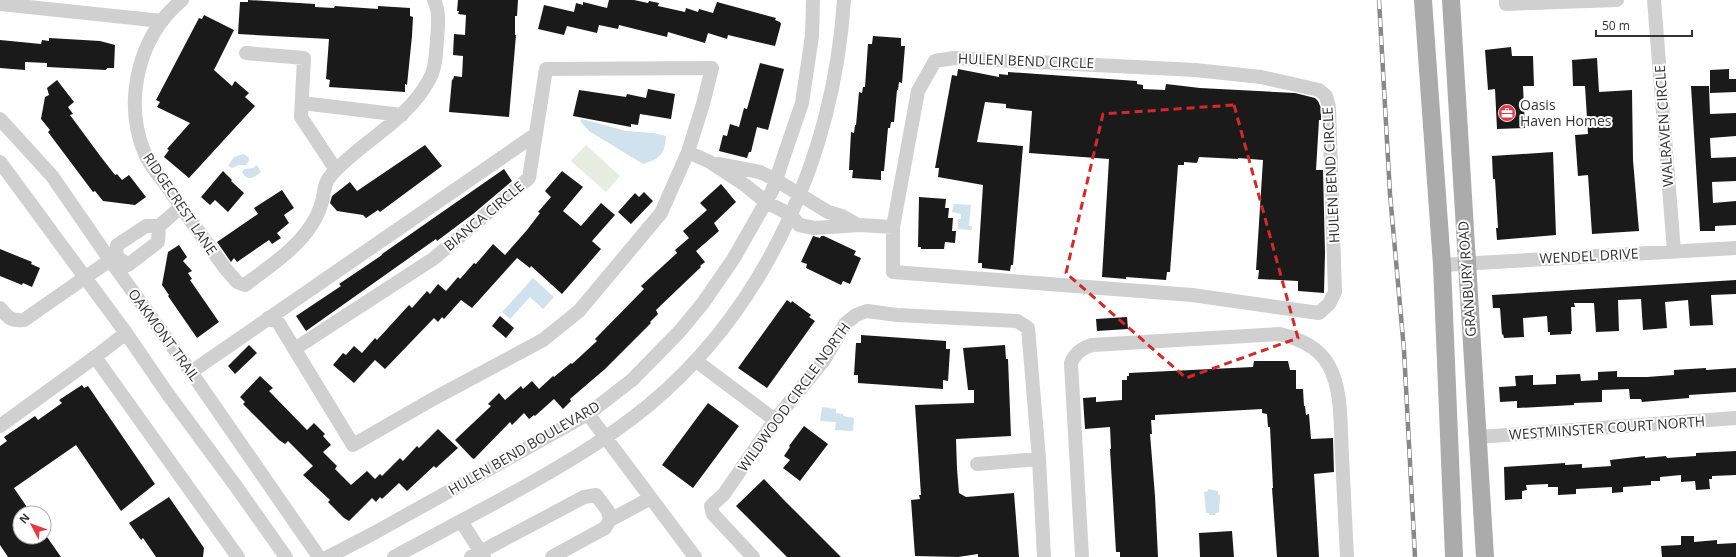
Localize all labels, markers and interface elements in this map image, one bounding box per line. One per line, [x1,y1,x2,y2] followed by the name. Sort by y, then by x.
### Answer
[1596,12,1692,38] scale bar
[1602,17,1630,34] text: 50 m
[958,49,1094,72] street label: HULEN BEND CIRCLE
[1650,64,1677,188] street label: WALRAVEN CIRCLE
[1520,95,1612,130] place label: Oasis Haven Homes
[1497,103,1517,123] office icon: Oasis Haven Homes
[1317,107,1344,244] street label: HULEN BEND CIRCLE
[139,149,222,259] street label: RIDGECREST LANE
[440,177,528,255] street label: BIANCA CIRCLE
[1453,220,1480,338] street label: GRANBURY ROAD
[1539,243,1639,268] street label: WENDEL DRIVE
[124,285,204,385] street label: OAKMONT TRAIL
[733,318,854,475] street label: WILDWOOD CIRCLE NORTH
[444,396,603,499] street label: HULEN BEND BOULEVARD
[1508,411,1706,444] street label: WESTMINSTER COURT NORTH
[12,505,52,545] north arrow
[15,510,33,526] text: N

